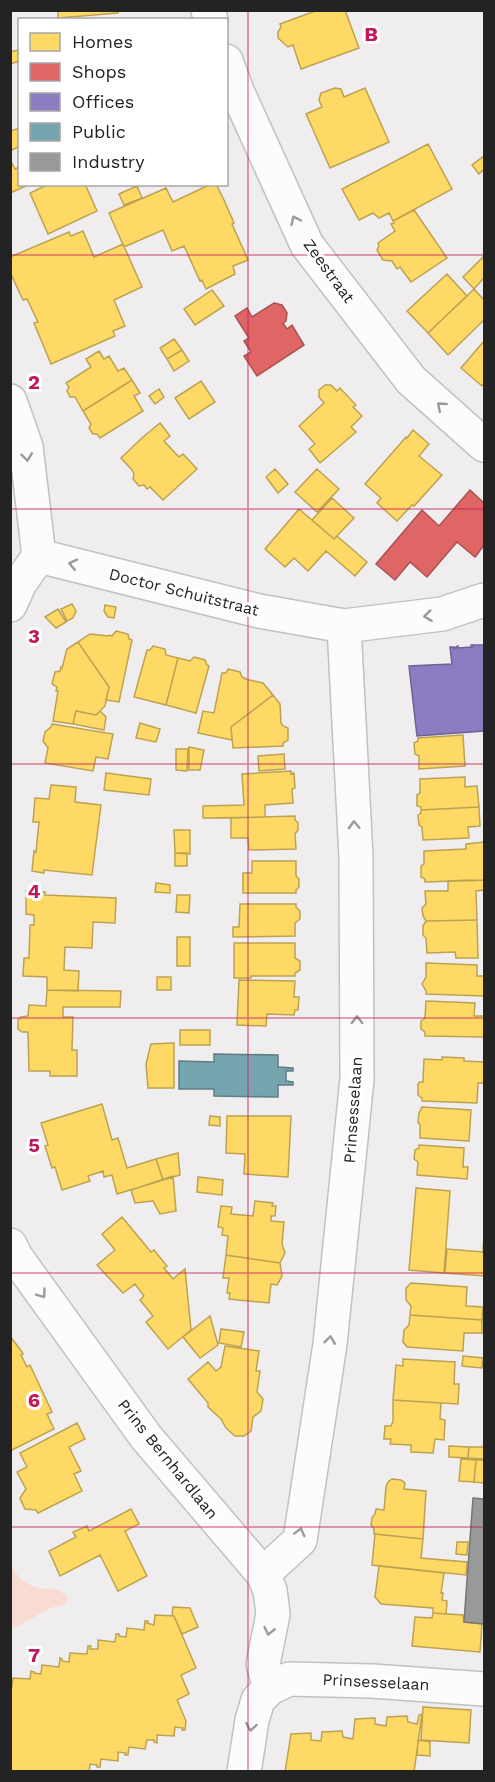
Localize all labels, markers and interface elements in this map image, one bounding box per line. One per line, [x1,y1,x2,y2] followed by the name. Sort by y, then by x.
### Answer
[18,18,228,186] legend
[364,22,378,46] text: B
[72,31,133,52] text: Homes
[72,61,126,82] text: Shops
[72,91,134,112] text: Offices
[72,121,126,142] text: Public
[72,151,145,172] text: Industry
[291,216,303,227] one-way arrow
[300,235,359,307] street label: Zeestraat
[28,370,40,394] text: 2
[437,402,447,413] one-way arrow
[20,453,33,462] one-way arrow
[68,559,78,572] one-way arrow
[107,564,261,620] street label: Doctor Schuitstraat
[424,609,433,621] one-way arrow
[28,624,40,648] text: 3
[348,821,361,830] one-way arrow
[28,879,41,903] text: 4
[351,1016,363,1025] one-way arrow
[340,1056,366,1164] street label: Prinsesselaan
[28,1133,40,1157] text: 5
[35,1287,46,1298] one-way arrow
[323,1335,336,1344] one-way arrow
[28,1388,40,1412] text: 6
[114,1395,222,1523] street label: Prins Bernhardlaan
[293,1527,306,1537] one-way arrow
[264,1625,277,1635] one-way arrow
[28,1643,40,1667] text: 7
[322,1670,430,1694] street label: Prinsesselaan
[245,1722,258,1732] one-way arrow

